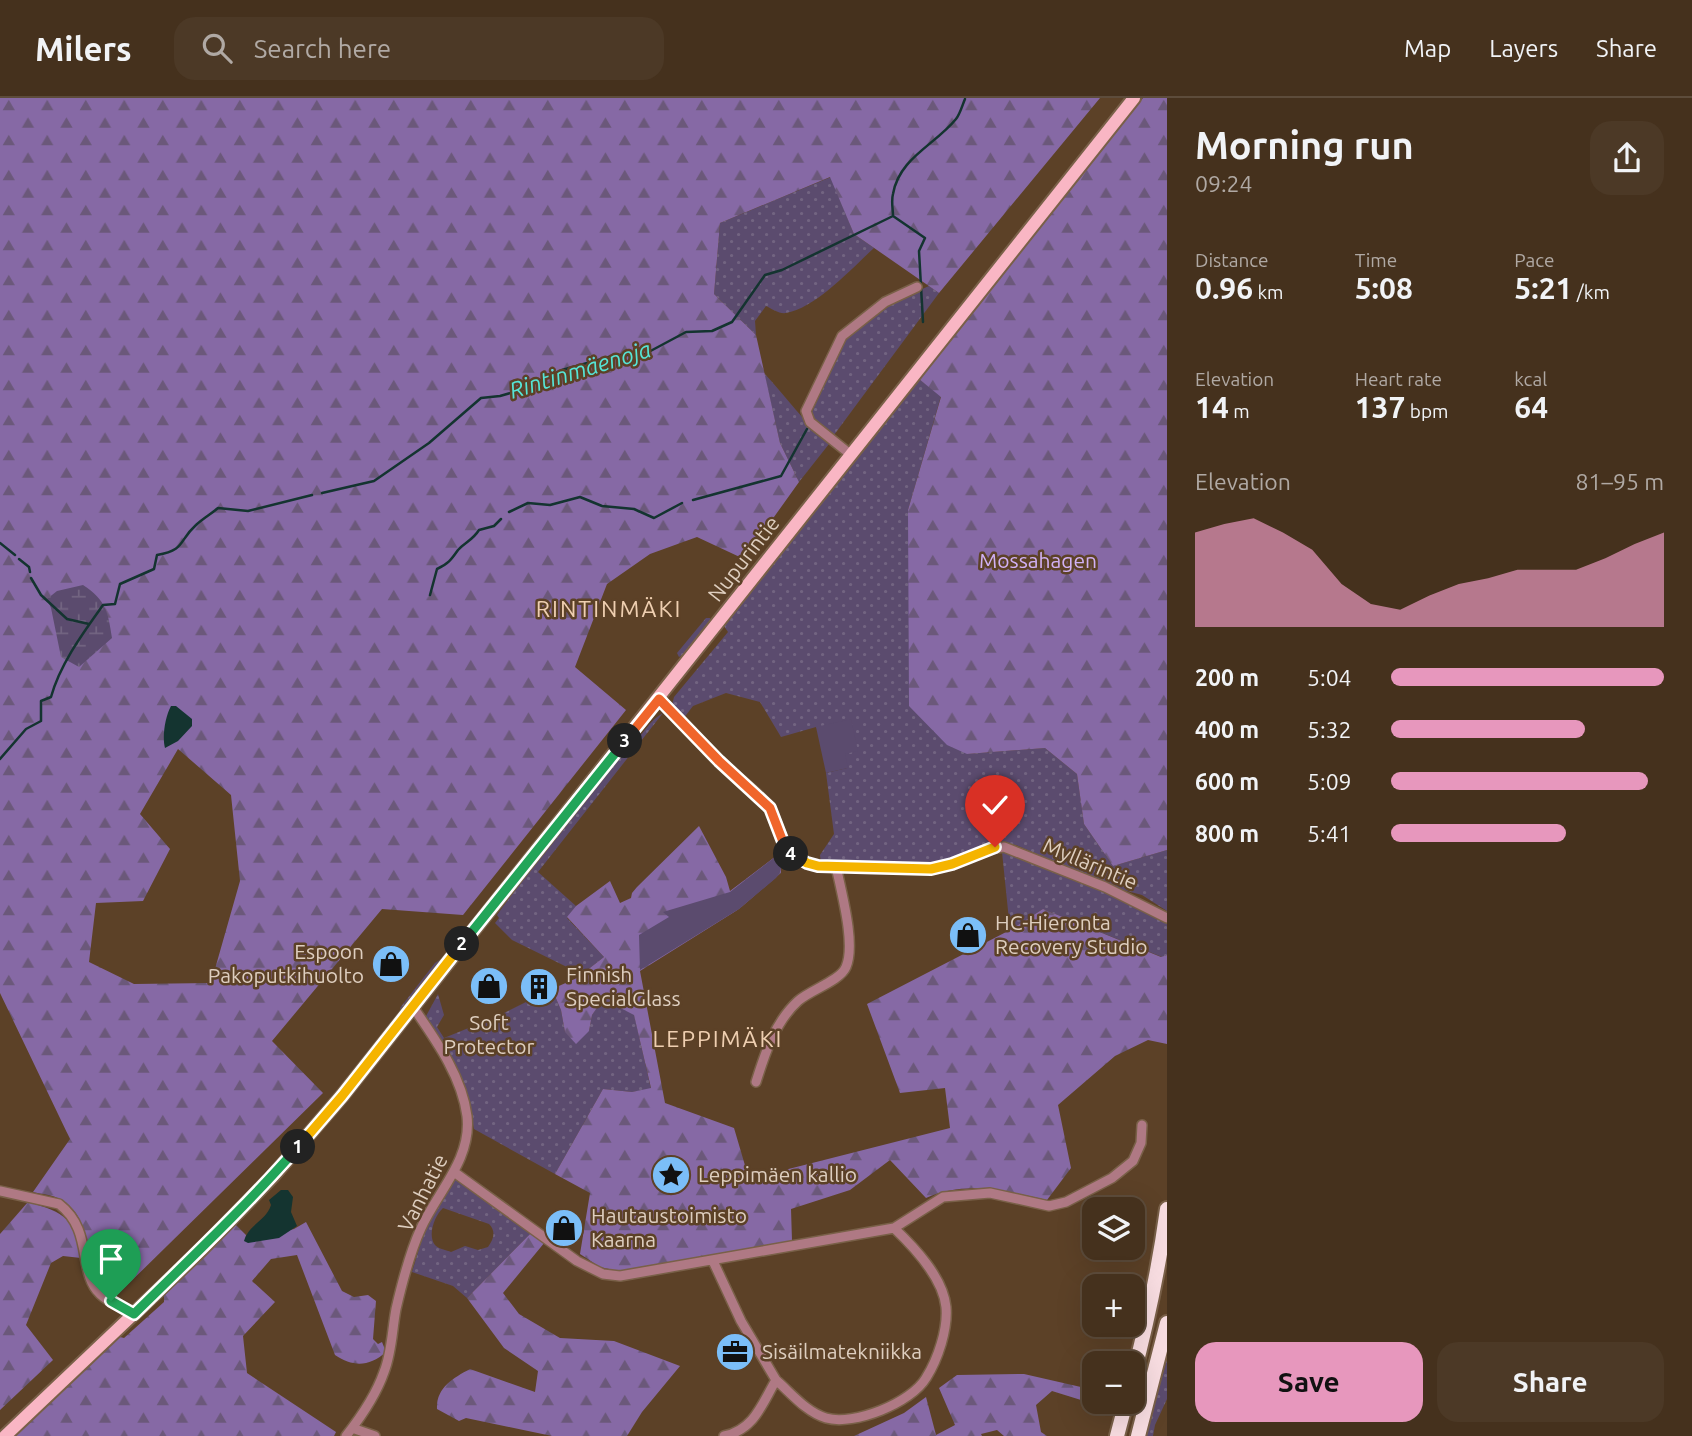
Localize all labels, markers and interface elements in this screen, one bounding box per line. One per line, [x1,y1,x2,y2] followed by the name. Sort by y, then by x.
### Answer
[174,17,664,80] search box
[198,29,236,67] icon: search
[35,30,132,67] text: Milers
[254,34,391,63] text: Search here
[1404,35,1451,62] text: Map
[1489,35,1558,62] text: Layers
[1596,35,1657,62] text: Share
[1590,121,1664,195] button: share
[1195,124,1414,166] text: Morning run
[1195,171,1253,196] text: 09:24
[1195,249,1269,271] text: Distance
[1355,249,1397,271] text: Time
[1514,249,1555,271] text: Pace
[1195,271,1253,305] text: 0.96
[1355,271,1413,305] text: 5:08
[1514,271,1572,305] text: 5:21
[1253,281,1283,303] text: km
[1572,281,1610,303] text: /km
[506,336,654,403] water label: Rintinmäenoja
[1195,368,1274,390] text: Elevation
[1355,368,1442,390] text: Heart rate
[1514,368,1547,390] text: kcal
[1195,390,1229,424] text: 14
[1355,390,1405,424] text: 137
[1514,390,1548,424] text: 64
[1229,400,1250,422] text: m
[1405,400,1448,422] text: bpm
[1195,469,1291,494] text: Elevation
[1576,469,1664,494] text: 81–95 m
[703,511,784,606] street label: Nupurintie
[979,548,1097,572] park label: Mossahagen
[536,596,682,621] district label: RINTINMÄKI
[1195,665,1259,690] text: 200 m
[1307,665,1352,690] text: 5:04
[1195,717,1259,742] text: 400 m
[1307,717,1352,742] text: 5:32
[608,724,642,758] pin: 3
[619,729,630,751] text: 3
[1195,769,1259,794] text: 600 m
[1307,769,1352,794] text: 5:09
[965,775,1025,847] pin
[976,786,1014,824] icon: check
[1195,821,1259,846] text: 800 m
[1307,821,1352,846] text: 5:41
[1040,832,1141,894] street label: Myllärintie
[774,836,808,872] pin: 4
[785,842,796,864] text: 4
[995,910,1148,958] place label: HC-Hieronta Recovery Studio
[947,914,989,956] shop icon: HC-Hieronta Recovery Studio
[444,926,480,962] pin: 2
[456,932,467,954] text: 2
[208,939,364,987] place label: Espoon Pakoputkihuolto
[370,943,412,985] shop icon: Espoon Pakoputkihuolto
[566,962,681,1010] place label: Finnish SpecialGlass
[468,965,510,1007] shop icon: Soft Protector
[518,966,560,1008] building icon: Finnish SpecialGlass
[444,1010,534,1058] place label: Soft Protector
[653,1026,783,1051] district label: LEPPIMÄKI
[280,1130,316,1164] pin: 1
[292,1135,303,1157] text: 1
[392,1150,452,1235] street label: Vanhatie
[650,1154,692,1196] place icon: Leppimäen kallio
[698,1162,857,1186] place label: Leppimäen kallio
[1082,1197,1145,1414] map controls
[1082,1197,1145,1260] button: layers
[591,1203,747,1251] place label: Hautaustoimisto Kaarna
[543,1207,585,1249] shop icon: Hautaustoimisto Kaarna
[81,1229,141,1301] pin
[92,1240,130,1278] icon: arrive
[1082,1274,1145,1337] button: +
[714,1331,756,1373] office icon: Sisäilmatekniikka
[762,1339,922,1363] place label: Sisäilmatekniikka
[1195,1342,1423,1422] button: Save
[1437,1342,1664,1422] button: Share
[1082,1351,1145,1414] button: −

